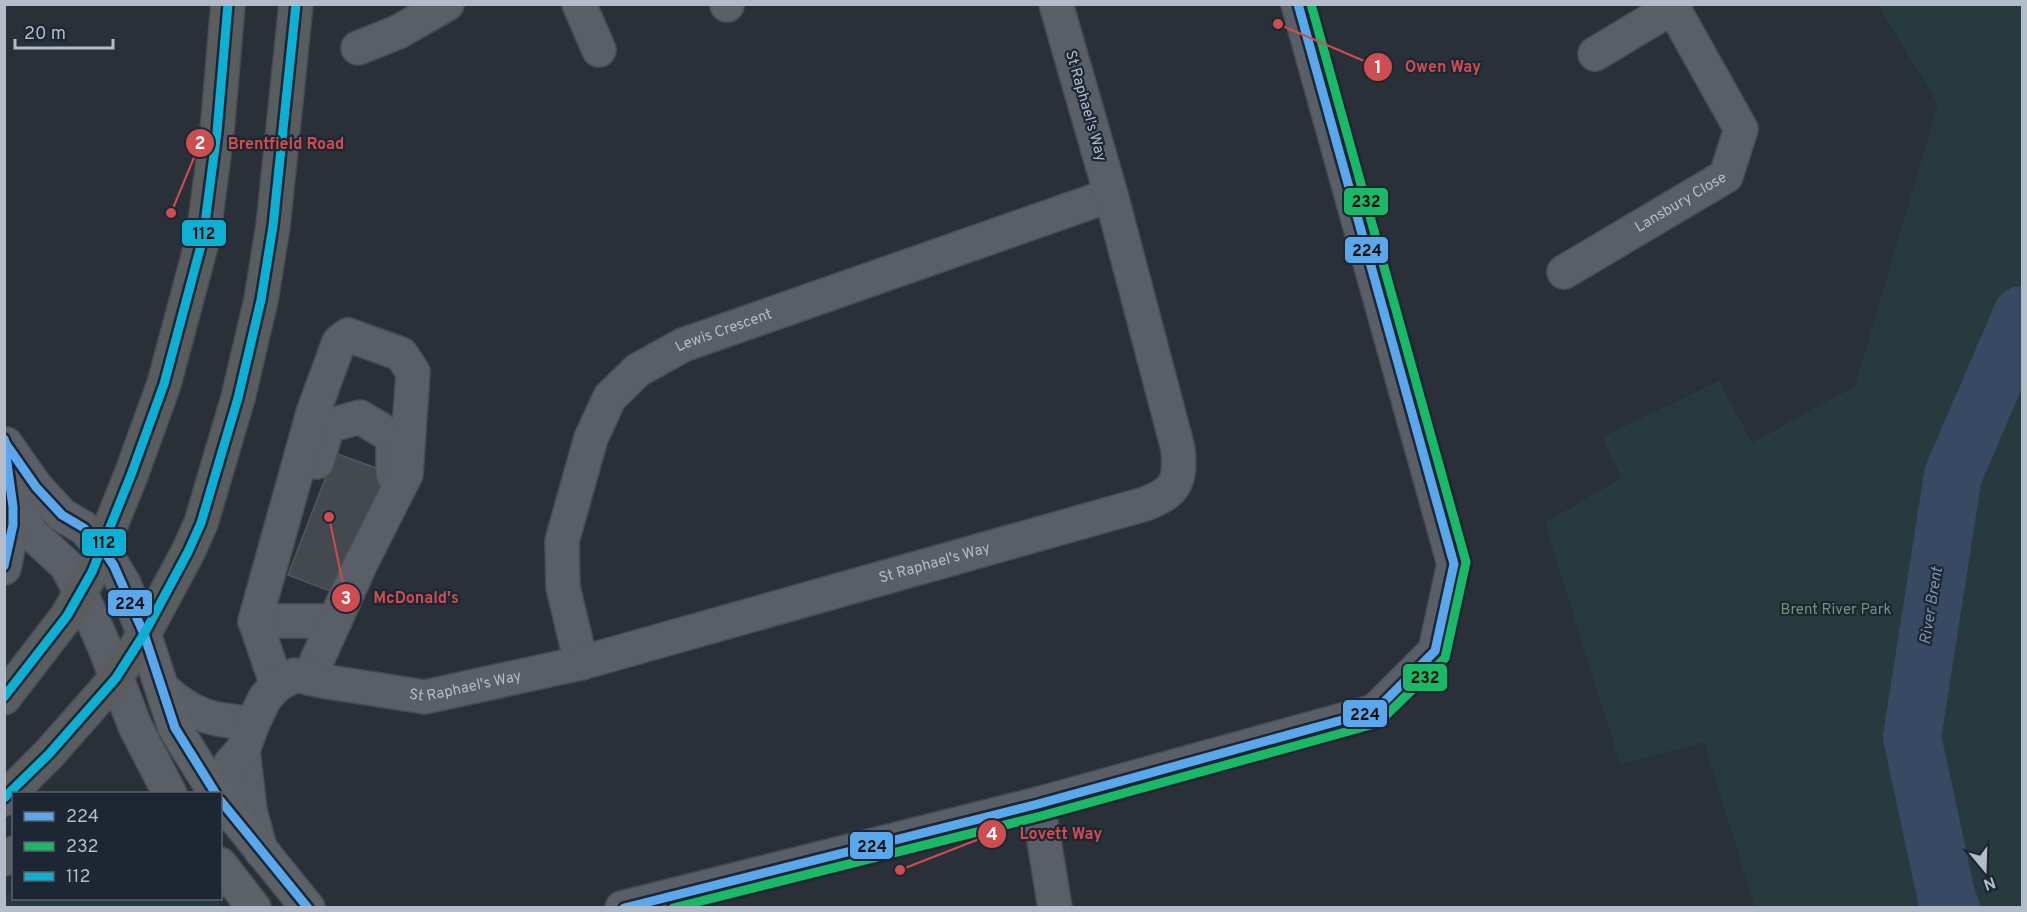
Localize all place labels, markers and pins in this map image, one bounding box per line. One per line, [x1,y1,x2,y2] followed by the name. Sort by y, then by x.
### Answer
[1363,50,1493,84] callout: Owen Way
[185,126,356,160] callout: Brentfield Road
[331,581,471,615] callout: McDonald's
[977,817,1114,851] callout: Lovett Way

